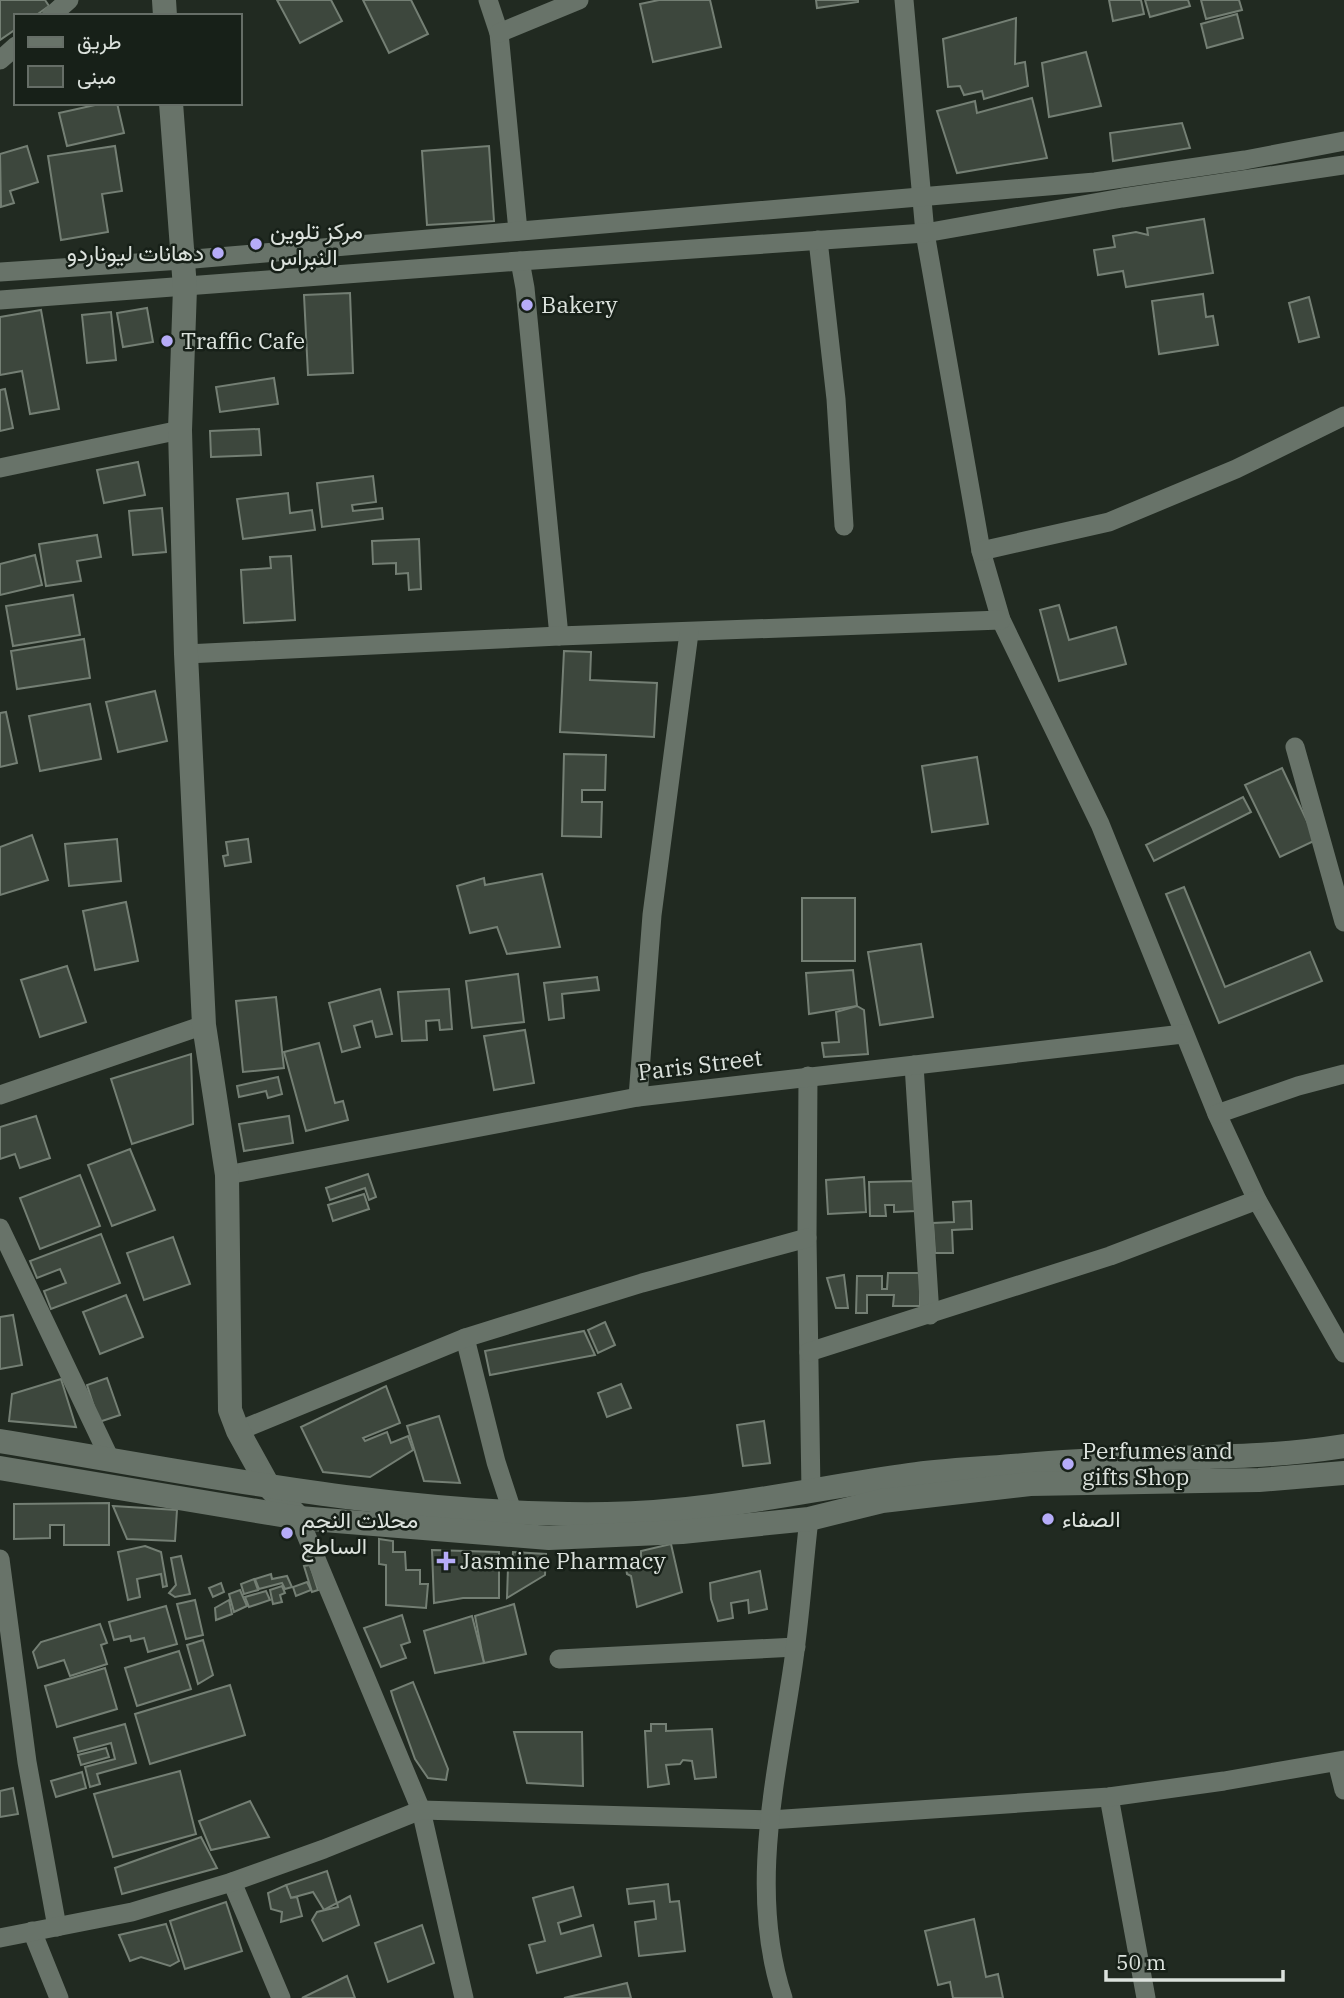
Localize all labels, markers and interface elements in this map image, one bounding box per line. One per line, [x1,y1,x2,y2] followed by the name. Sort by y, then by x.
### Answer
[14,14,242,105] legend
[77,27,122,55] text: طريق
[77,62,116,90] text: مبنى
[270,215,363,272] place label: مركز تلوين النبراس
[248,236,264,252] marker: مركز تلوين النبراس
[67,237,204,268] place label: دهانات ليوناردو
[210,245,226,261] marker: دهانات ليوناردو
[541,289,618,319] place label: Bakery
[519,297,535,313] marker: Bakery
[181,325,305,355] place label: Traffic Cafe
[159,333,175,349] marker: Traffic Cafe
[636,1041,764,1087] street label: Paris Street
[1082,1435,1233,1491] place label: Perfumes and gifts Shop
[1060,1456,1076,1472] marker: Perfumes and gifts Shop
[1062,1503,1121,1533] place label: الصفاء
[301,1504,418,1562] place label: محلات النجم الساطع
[1040,1511,1056,1527] marker: الصفاء
[279,1525,295,1541] marker: محلات النجم الساطع
[460,1545,667,1575] place label: Jasmine Pharmacy
[438,1553,454,1569] marker: Jasmine Pharmacy
[1106,1938,1283,1982] scale bar
[1116,1948,1166,1976] text: 50 m

